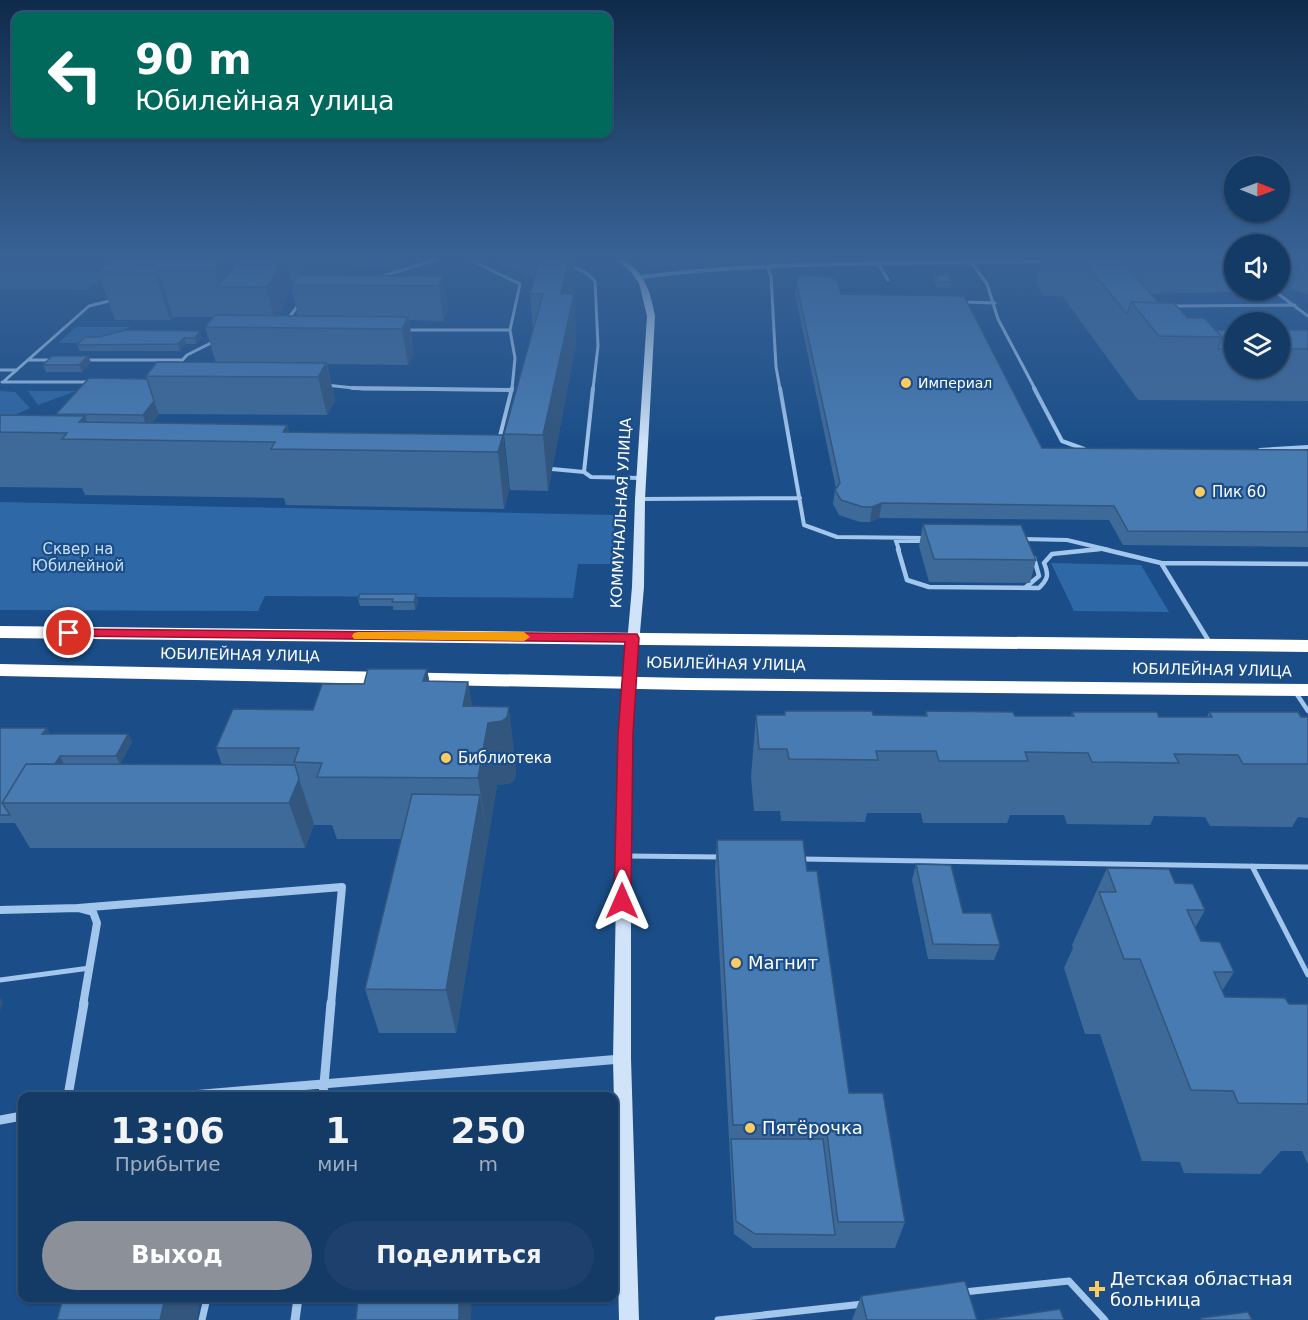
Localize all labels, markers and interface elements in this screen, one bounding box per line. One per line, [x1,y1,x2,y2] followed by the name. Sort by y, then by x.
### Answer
[135,35,252,84] text: 90 m
[36,36,114,114] icon: left
[135,85,395,116] text: Юбилейная улица
[1224,156,1290,222] north arrow
[1224,156,1290,378] map controls
[1224,234,1290,300] button: sound
[1224,312,1290,378] button: layers
[918,375,992,391] place label: Империал
[899,376,913,390] marker: Империал
[607,416,635,609] street label: КОММУНАЛЬНАЯ УЛИЦА
[1212,483,1266,501] place label: Пик 60
[1193,485,1207,499] marker: Пик 60
[32,540,124,575] park label: Сквер на Юбилейной
[43,607,94,658] pin
[52,616,85,649] icon: arrive
[160,644,321,665] street label: ЮБИЛЕЙНАЯ УЛИЦА
[646,653,807,674] street label: ЮБИЛЕЙНАЯ УЛИЦА
[1132,659,1293,680] street label: ЮБИЛЕЙНАЯ УЛИЦА
[458,749,552,767] place label: Библиотека
[439,751,453,765] marker: Библиотека
[590,869,654,933] position arrow
[748,952,818,973] place label: Магнит
[729,956,743,970] marker: Магнит
[110,1110,225,1151] text: 13:06
[325,1110,350,1151] text: 1
[451,1110,526,1151] text: 250
[762,1117,863,1138] place label: Пятёрочка
[743,1121,757,1135] marker: Пятёрочка
[115,1152,220,1176] text: Прибытие
[317,1152,358,1176] text: мин
[478,1152,498,1176] text: m
[42,1221,312,1290] button: Выход
[324,1221,594,1290] button: Поделиться
[1110,1268,1293,1310] place label: Детская областная больница
[1088,1280,1106,1298] marker: Детская областная больница

